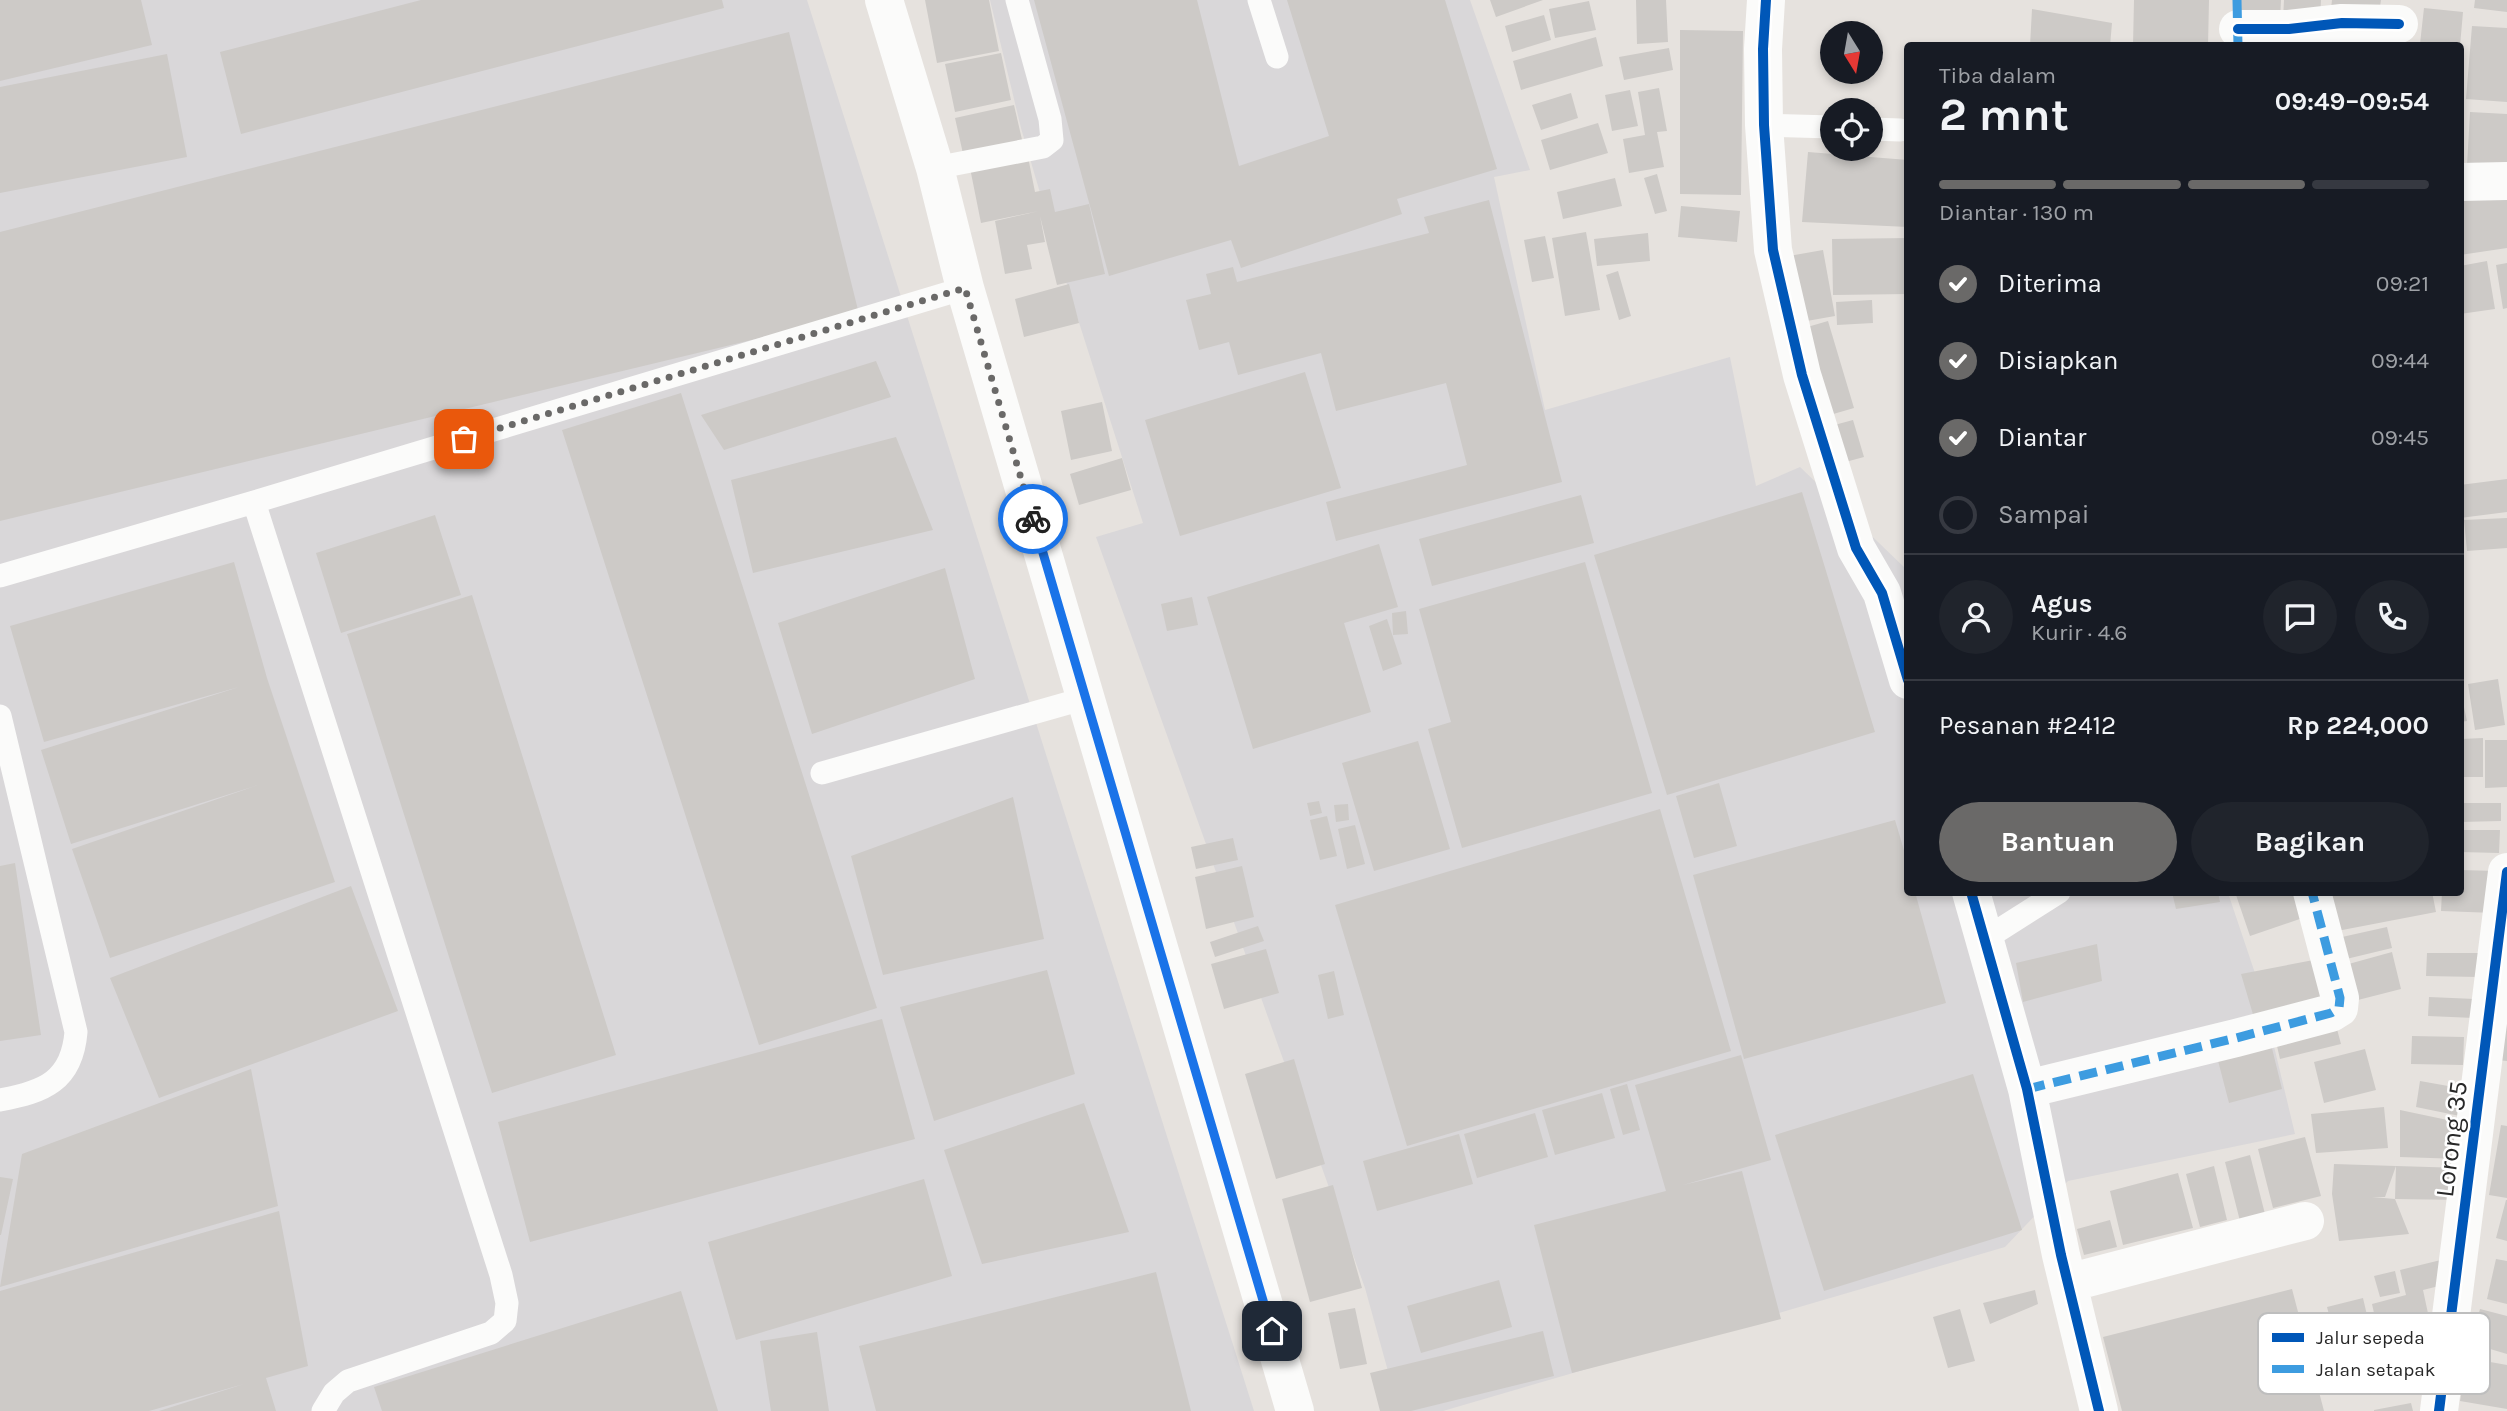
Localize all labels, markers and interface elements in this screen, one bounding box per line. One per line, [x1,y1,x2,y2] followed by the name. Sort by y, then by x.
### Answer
[1820,21,1883,84] north arrow
[1820,21,1883,161] map controls
[1939,62,2056,89] text: Tiba dalam
[2275,86,2429,117] text: 09:49–09:54
[1939,88,2069,142] text: 2 mnt
[1820,98,1883,161] button: locate
[1939,199,2094,226] text: Diantar · 130 m
[1939,265,1977,303] icon: check
[1998,268,2102,299] text: Diterima
[2376,270,2429,297] text: 09:21
[1939,342,1977,380] icon: check
[1998,345,2118,376] text: Disiapkan
[2371,347,2429,374] text: 09:44
[434,409,494,469] pin
[1939,419,1977,457] icon: check
[445,420,483,458] icon: bag
[1998,422,2086,453] text: Diantar
[2371,424,2429,451] text: 09:45
[998,484,1068,554] courier
[1998,499,2090,530] text: Sampai
[1014,500,1052,538] icon: bike
[1939,580,2013,654] button: person
[2263,580,2337,654] button: chat
[2355,580,2429,654] button: phone
[2031,588,2092,619] text: Agus
[2031,619,2128,646] text: Kurir · 4.6
[1939,710,2116,741] text: Pesanan #2412
[2287,710,2429,741] text: Rp 224,000
[1939,802,2177,882] button: Bantuan
[2191,802,2429,882] button: Bagikan
[2429,1079,2474,1199] street label: Lorong 35
[1242,1301,1302,1361] pin
[1253,1312,1291,1350] icon: home
[2258,1313,2490,1394] legend
[2316,1327,2425,1349] text: Jalur sepeda
[2316,1359,2436,1381] text: Jalan setapak

